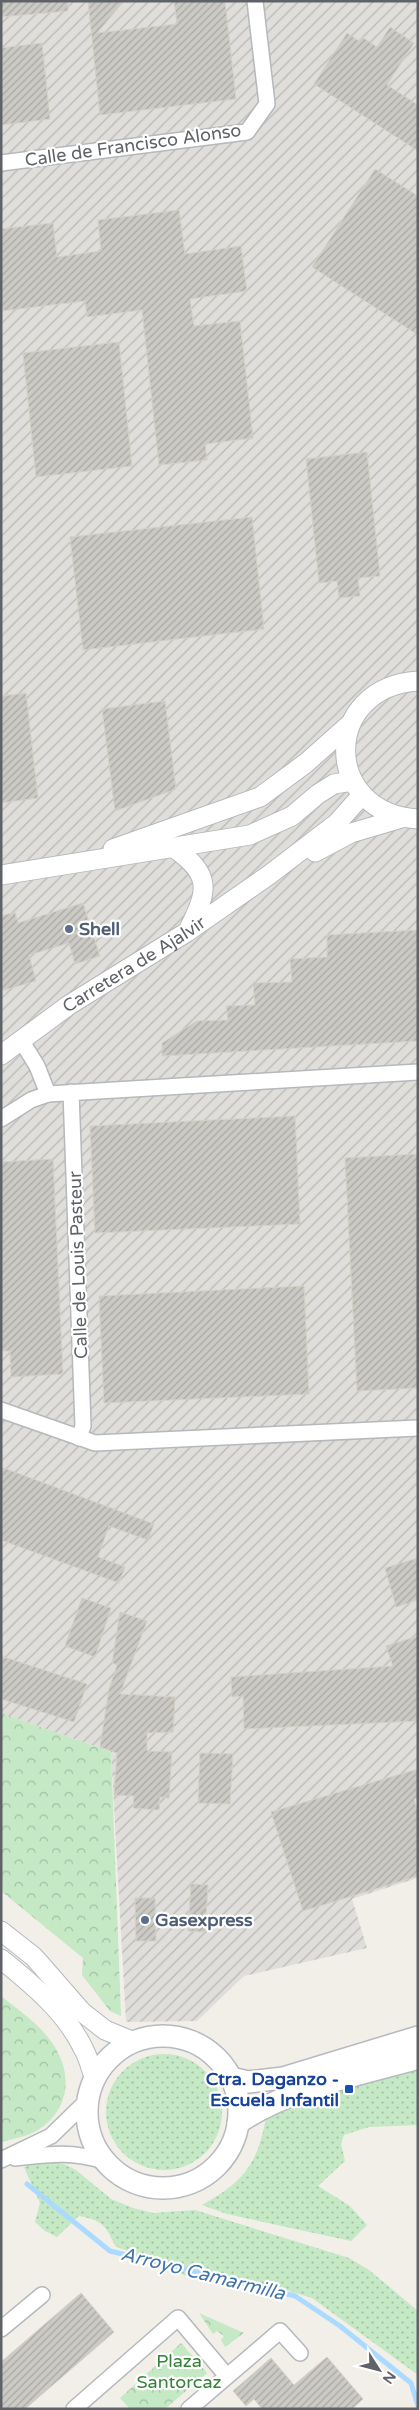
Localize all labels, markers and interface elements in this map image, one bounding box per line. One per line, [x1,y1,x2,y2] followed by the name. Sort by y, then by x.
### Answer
[23,119,243,171] street label: Calle de Francisco Alonso
[58,911,210,1017] street label: Carretera de Ajalvir
[79,918,120,940] place label: Shell
[63,923,75,935] marker: Shell
[64,1171,92,1359] street label: Calle de Louis Pasteur
[155,1909,253,1931] place label: Gasexpress
[139,1914,151,1926] marker: Gasexpress
[206,2068,339,2111] place label: Ctra. Daganzo - Escuela Infantil
[343,2083,355,2095] marker: Ctra. Daganzo - Escuela Infantil
[119,2243,288,2305] water label: Arroyo Camarmilla
[354,2345,404,2395] north arrow
[137,2350,222,2393] park label: Plaza Santorcaz
[379,2368,399,2387] text: N

